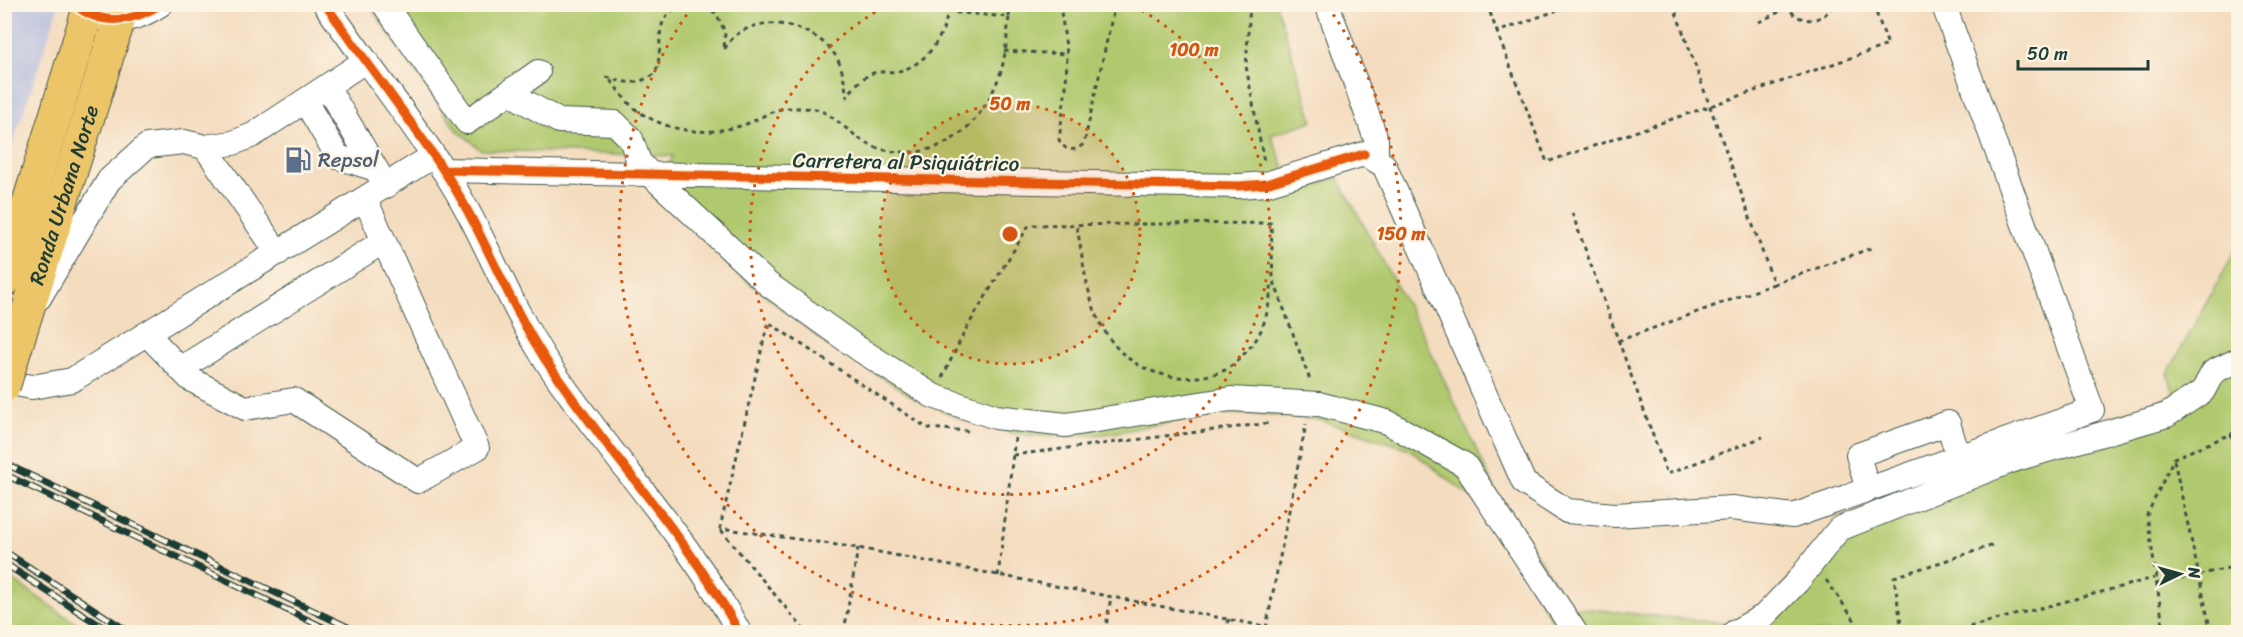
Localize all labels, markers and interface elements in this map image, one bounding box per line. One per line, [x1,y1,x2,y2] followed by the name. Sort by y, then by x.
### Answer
[2018,33,2148,71] scale bar
[1170,34,1219,66] text: 100 m
[2027,38,2068,70] text: 50 m
[990,88,1031,120] text: 50 m
[18,100,110,290] street label: Ronda Urbana Norte
[318,141,380,179] place label: Repsol
[792,141,1020,183] street label: Carretera al Psiquiátrico
[283,145,313,175] fuel station icon: Repsol
[1377,218,1425,250] text: 150 m
[1000,224,1020,244] centre of rings
[2150,544,2210,604] north arrow
[2179,565,2209,580] text: N

